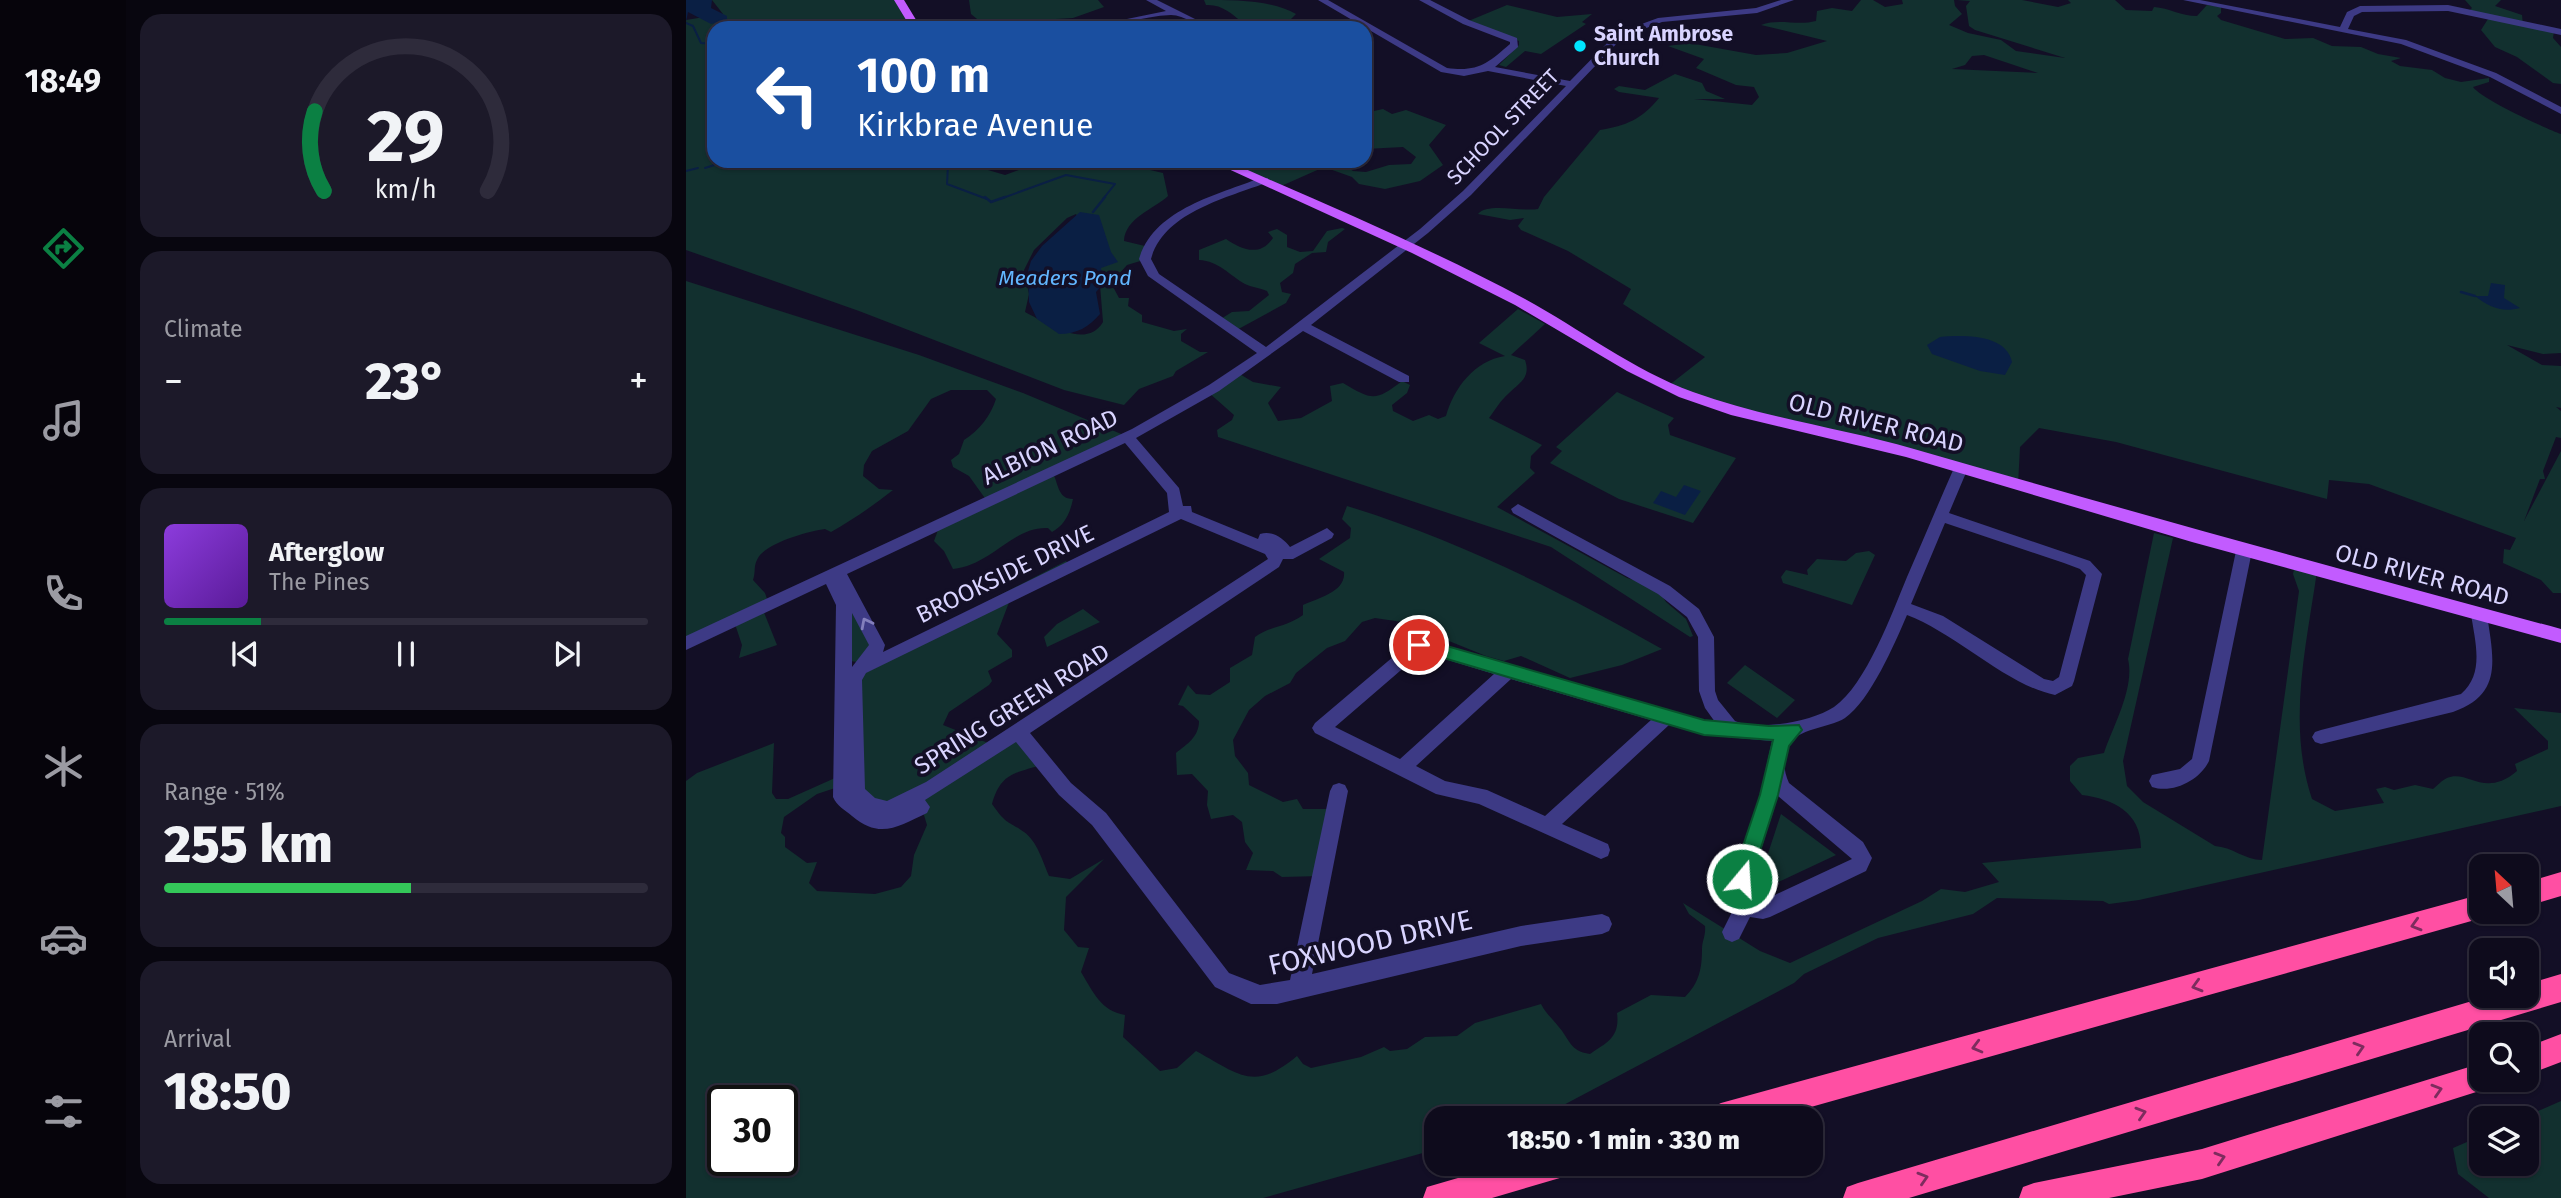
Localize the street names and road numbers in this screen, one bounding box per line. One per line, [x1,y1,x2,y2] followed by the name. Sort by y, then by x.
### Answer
[1441,64,1565,190] street label: SCHOOL STREET
[1786,388,1966,458] street label: OLD RIVER ROAD
[978,403,1122,491] street label: ALBION ROAD
[912,519,1098,629] street label: BROOKSIDE DRIVE
[2332,538,2512,612] street label: OLD RIVER ROAD
[909,638,1115,780] street label: SPRING GREEN ROAD
[1265,903,1475,982] street label: FOXWOOD DRIVE

